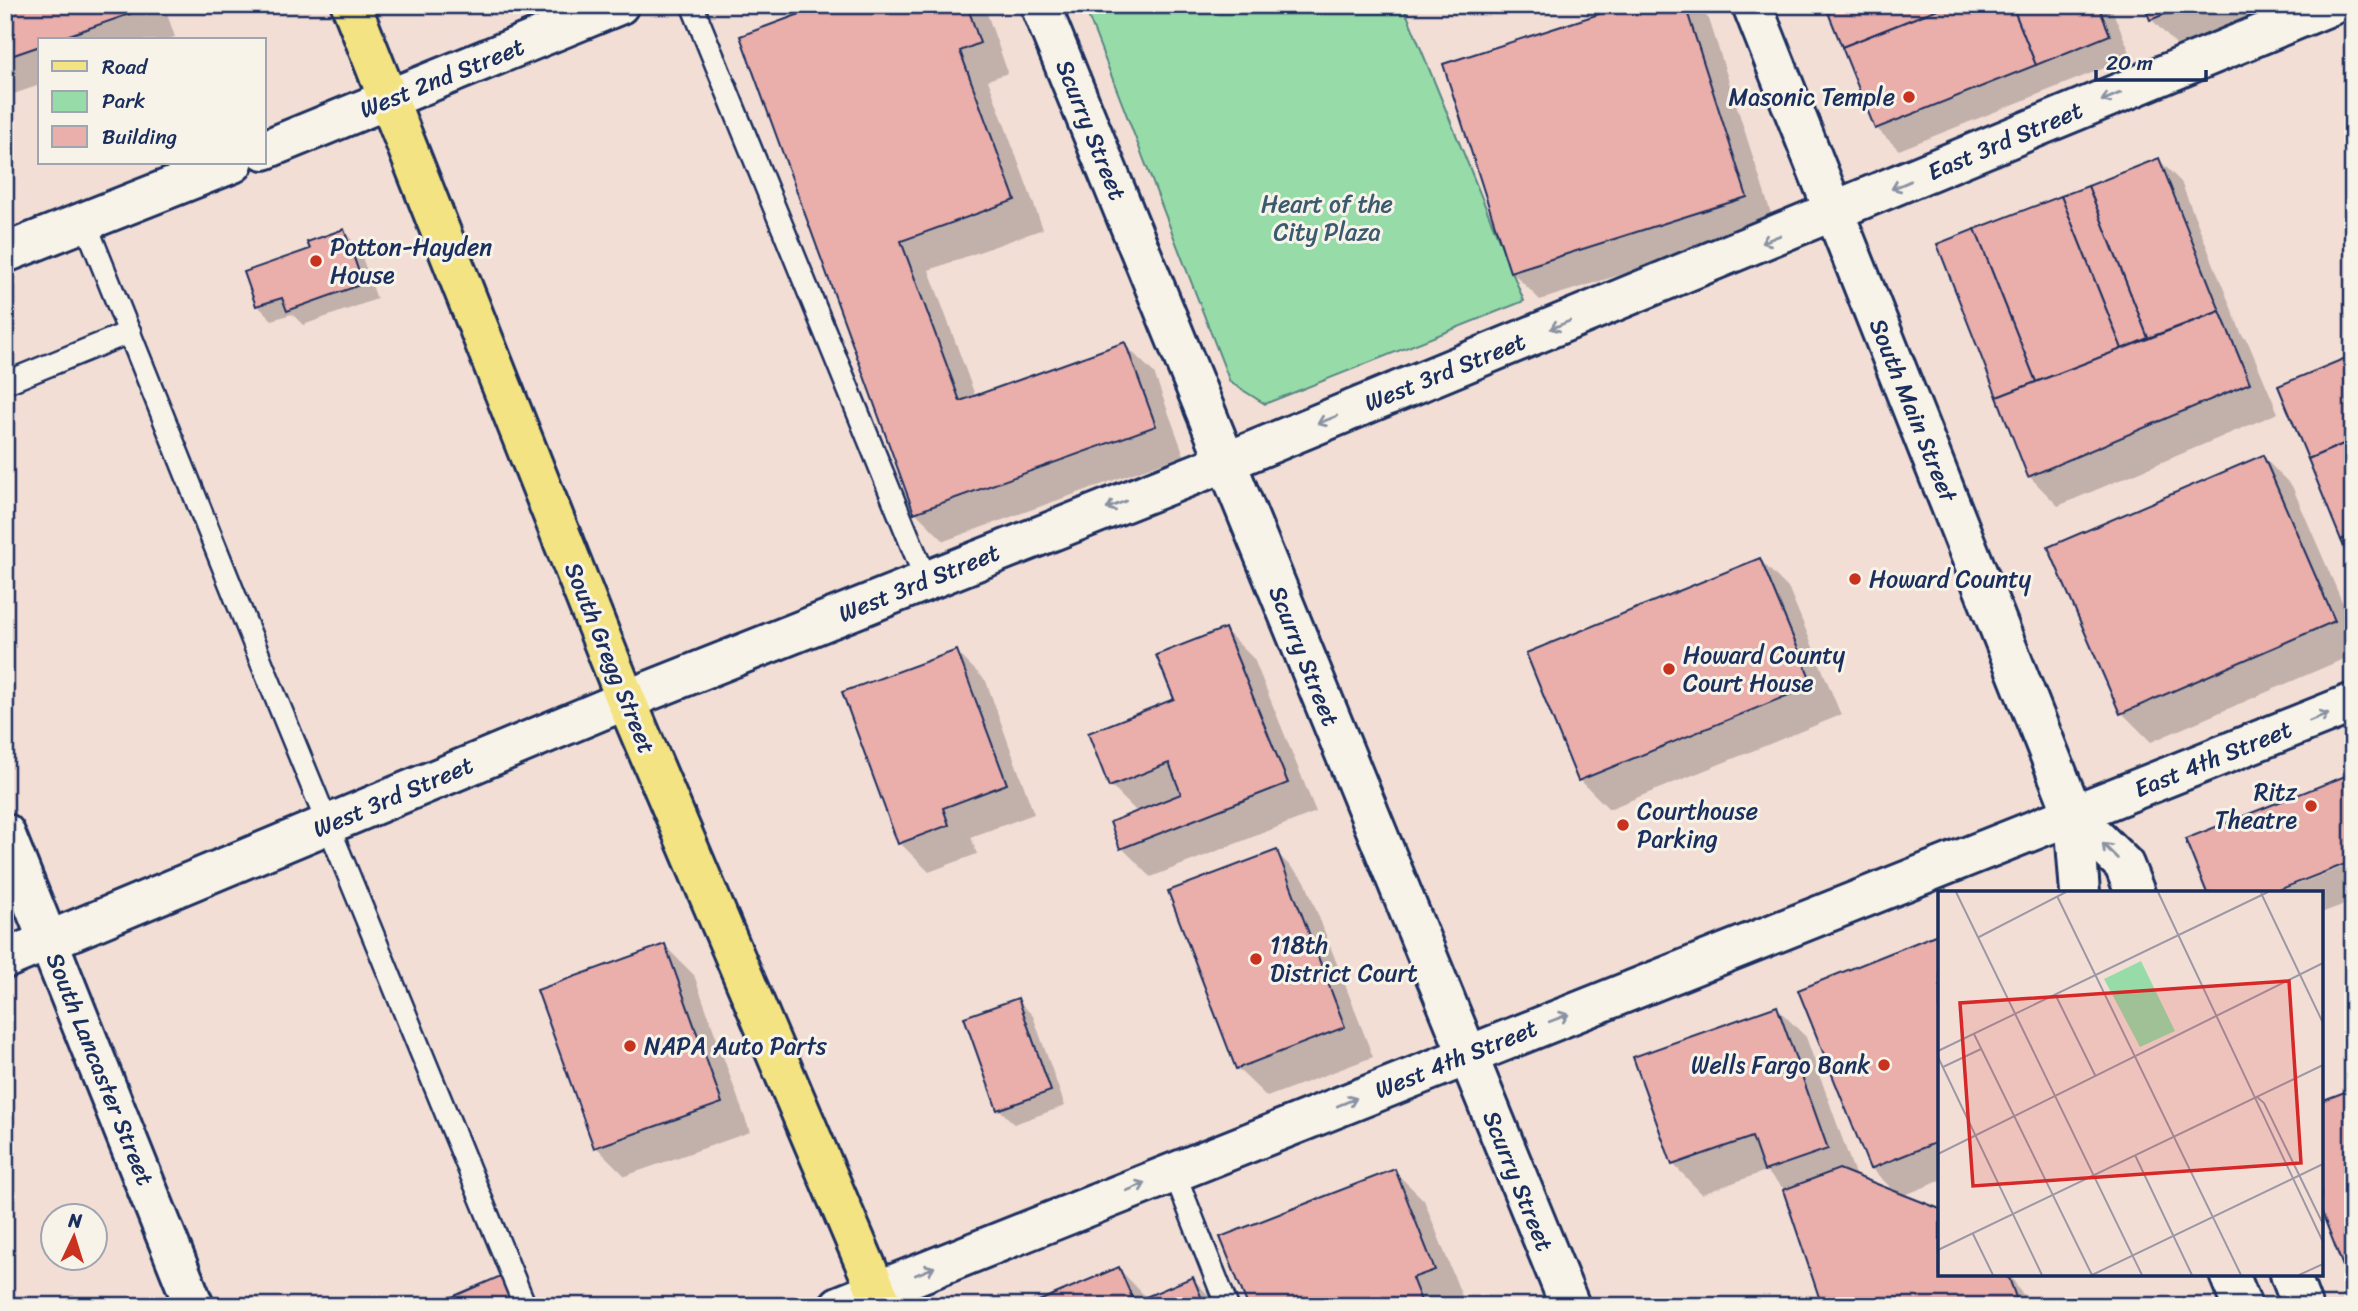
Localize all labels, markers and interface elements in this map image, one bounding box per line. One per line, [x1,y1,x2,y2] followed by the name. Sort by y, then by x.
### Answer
[353,26,531,130] street label: West 2nd Street
[38,38,266,164] legend
[2096,38,2206,82] scale bar
[2106,44,2153,82] text: 20 m
[102,48,149,86] text: Road
[1044,53,1138,207] street label: Scurry Street
[1729,76,1895,118] place label: Masonic Temple
[102,82,145,120] text: Park
[1901,89,1917,105] marker: Masonic Temple
[1921,89,2089,193] street label: East 3rd Street
[2100,92,2122,105] one-way arrow
[102,118,178,156] text: Building
[1890,179,1912,192] one-way arrow
[1261,183,1393,253] park label: Heart of the City Plaza
[330,226,492,296] place label: Potton-Hayden House
[1760,233,1782,246] one-way arrow
[308,253,324,269] marker: Potton-Hayden House
[1857,312,1969,509] street label: South Main Street
[1550,319,1572,332] one-way arrow
[1358,320,1532,424] street label: West 3rd Street
[1317,415,1338,428] one-way arrow
[1106,500,1127,513] one-way arrow
[832,531,1006,635] street label: West 3rd Street
[552,556,668,760] street label: South Gregg Street
[1869,558,2032,600] place label: Howard County
[1847,571,1863,587] marker: Howard County
[1257,579,1351,733] street label: Scurry Street
[1683,634,1846,704] place label: Howard County Court House
[1661,661,1677,677] marker: Howard County Court House
[2128,708,2298,810] street label: East 4th Street
[2308,709,2329,722] one-way arrow
[306,744,480,850] street label: West 3rd Street
[2215,771,2298,841] place label: Ritz Theatre
[1637,790,1758,860] place label: Courthouse Parking
[2303,798,2319,814] marker: Ritz Theatre
[1615,817,1631,833] marker: Courthouse Parking
[2101,842,2118,859] one-way arrow
[1938,891,2323,1276] inset map
[1270,924,1418,994] place label: 118th District Court
[34,946,166,1192] street label: South Lancaster Street
[1248,951,1264,967] marker: 118th District Court
[1368,1007,1544,1111] street label: West 4th Street
[1547,1010,1569,1023] one-way arrow
[644,1025,828,1067] place label: NAPA Auto Parts
[622,1038,638,1054] marker: NAPA Auto Parts
[1691,1044,1870,1086] place label: Wells Fargo Bank
[1876,1057,1892,1073] marker: Wells Fargo Bank
[1336,1094,1358,1107] one-way arrow
[1471,1104,1565,1258] street label: Scurry Street
[1125,1179,1146,1192] one-way arrow
[38,1202,108,1272] north arrow
[66,1204,84,1238] text: N
[914,1264,935,1277] one-way arrow

